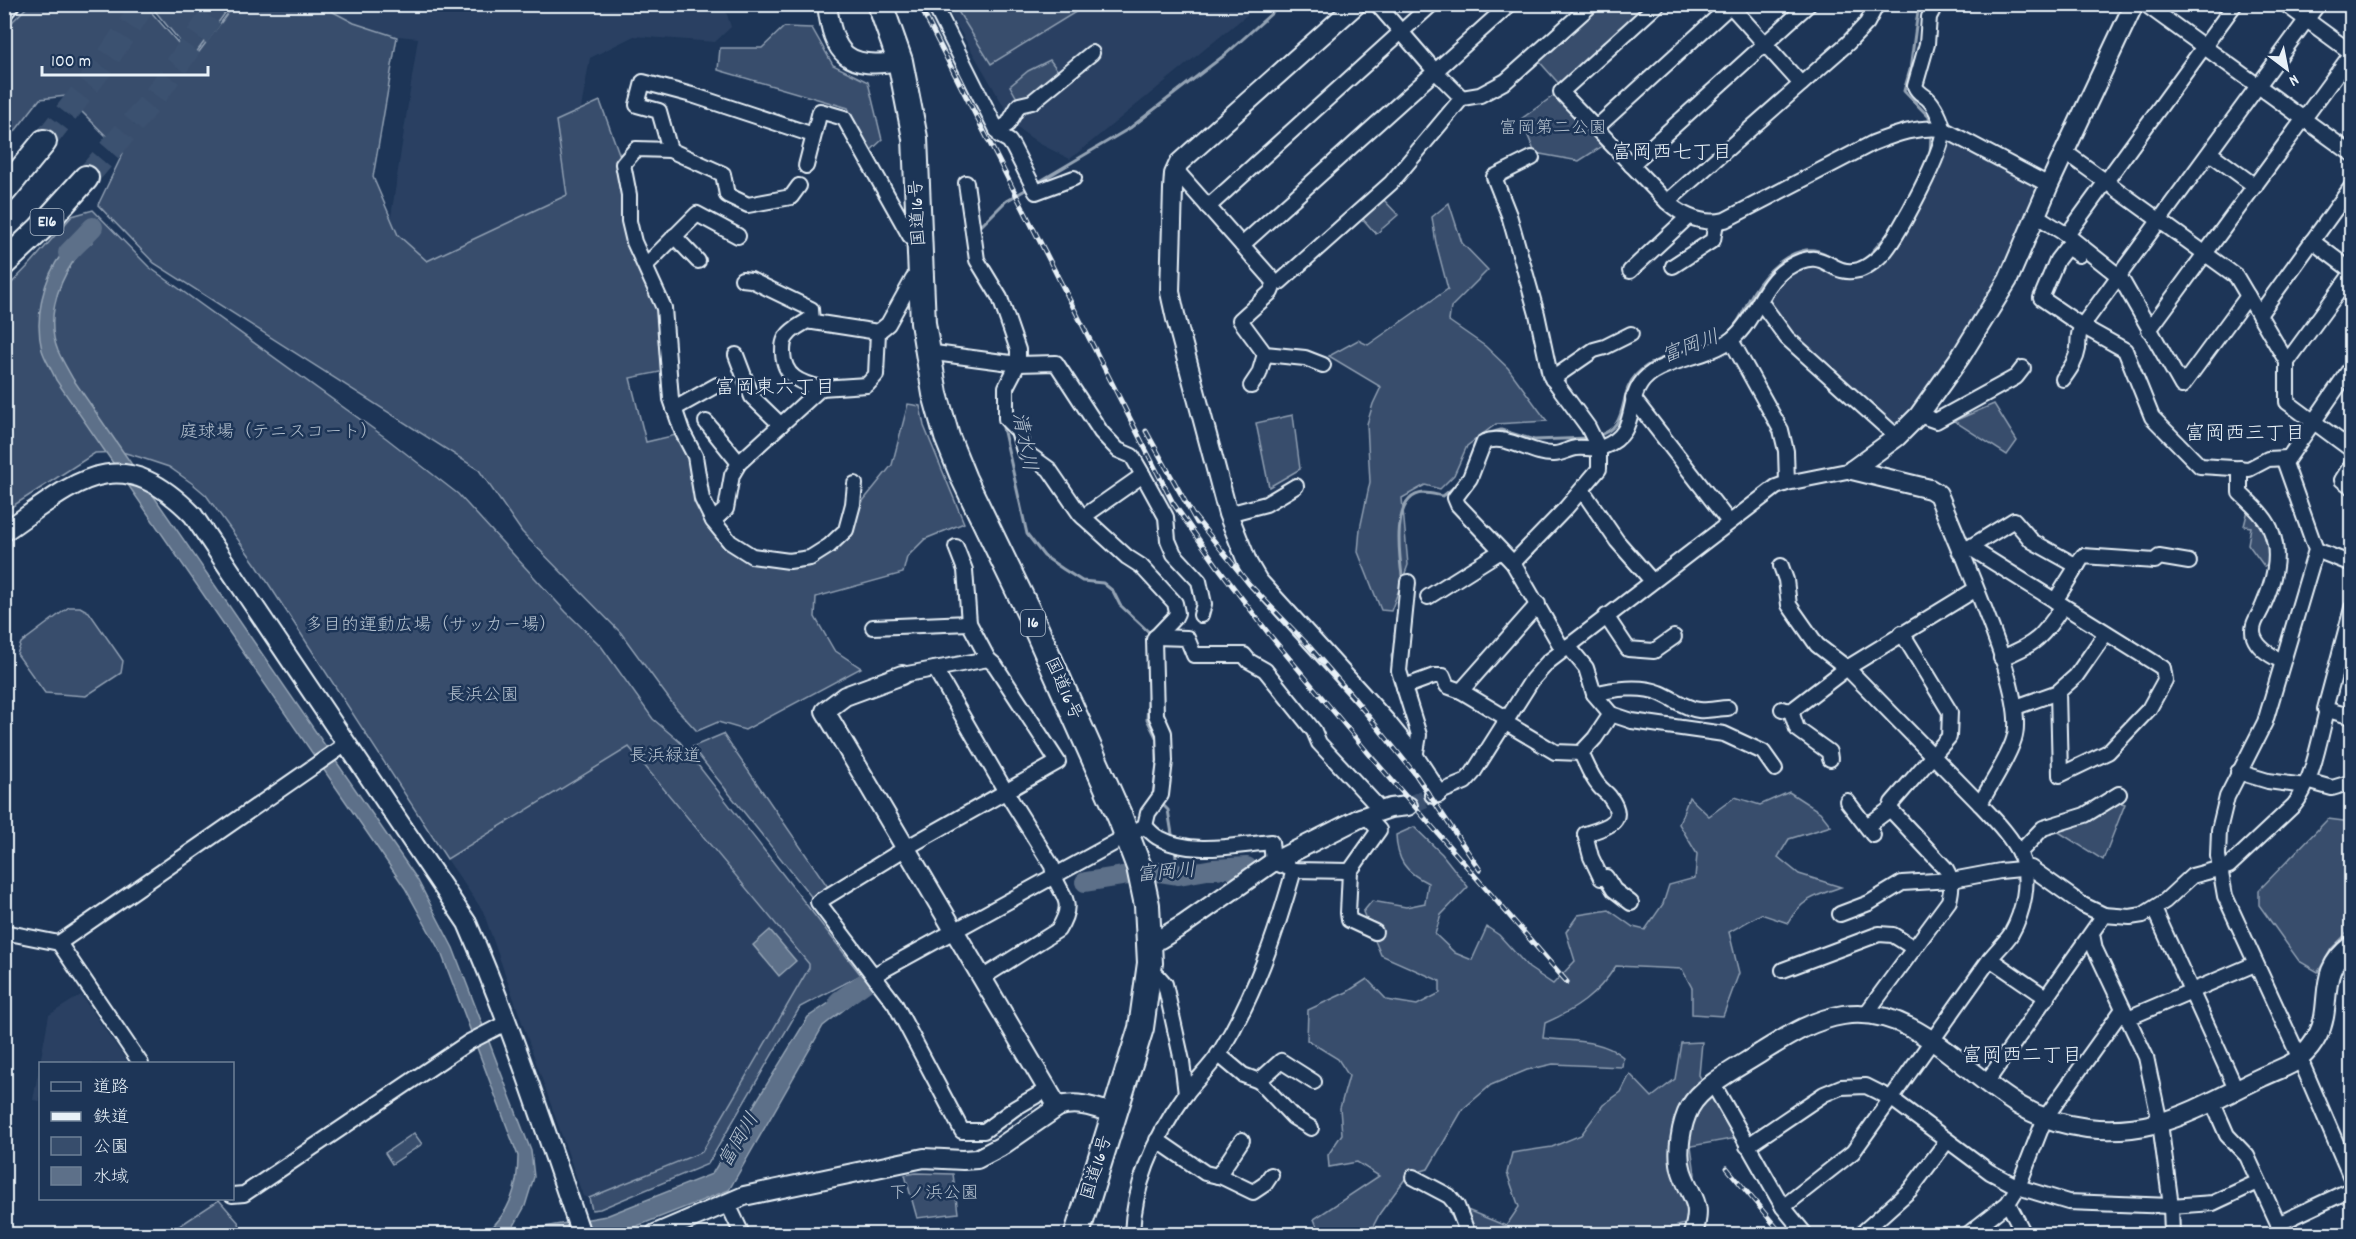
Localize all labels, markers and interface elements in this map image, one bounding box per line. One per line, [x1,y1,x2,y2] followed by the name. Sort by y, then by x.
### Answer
[42,39,208,77] scale bar
[2257,39,2317,99] north arrow
[51,50,91,75] text: 100 m
[2284,68,2303,91] text: N
[1499,117,1607,142] park label: 富岡第二公園
[1612,140,1732,168] district label: 富岡西七丁目
[905,179,933,247] street label: 国道16号
[30,209,63,235] road number: E16
[1658,324,1724,372] water label: 富岡川
[715,375,835,403] district label: 富岡東六丁目
[1004,410,1042,474] water label: 清水川
[180,421,378,446] park label: 庭球場（テニスコート）
[2185,421,2305,449] district label: 富岡西三丁目
[1021,610,1045,636] road number: 16
[305,614,557,639] park label: 多目的運動広場（サッカー場）
[1037,653,1087,725] street label: 国道16号
[447,684,519,709] park label: 長浜公園
[629,745,701,770] park label: 長浜緑道
[1135,857,1197,891] water label: 富岡川
[1962,1043,2082,1071] district label: 富岡西二丁目
[39,1062,234,1200] legend
[93,1076,129,1101] text: 道路
[93,1106,129,1131] text: 鉄道
[713,1108,767,1174] water label: 富岡川
[1076,1132,1120,1204] street label: 国道16号
[93,1136,129,1161] text: 公園
[93,1166,129,1191] text: 水域
[889,1182,979,1207] park label: 下ノ浜公園

